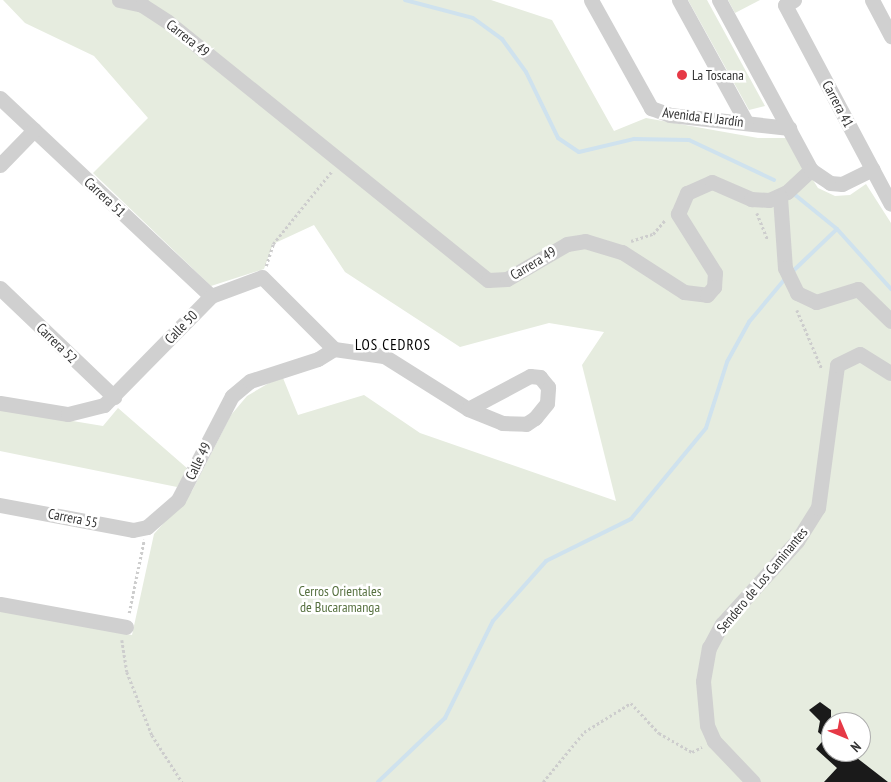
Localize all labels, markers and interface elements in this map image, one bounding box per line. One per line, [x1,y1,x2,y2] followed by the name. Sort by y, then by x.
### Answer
[163,16,213,60] street label: Carrera 49
[692,67,744,83] place label: La Toscana
[676,69,688,81] marker: La Toscana
[819,78,857,130] street label: Carrera 41
[662,104,744,130] street label: Avenida El Jardín
[81,174,129,220] street label: Carrera 51
[507,243,559,283] street label: Carrera 49
[161,307,201,347] street label: Calle 50
[33,319,81,367] street label: Carrera 52
[354,336,432,354] district label: LOS CEDROS
[182,439,214,483] street label: Calle 49
[47,505,99,531] street label: Carrera 55
[713,524,811,636] street label: Sendero de Los Caminantes
[299,583,381,616] park label: Cerros Orientales de Bucaramanga
[821,712,871,762] north arrow
[847,738,865,756] text: N

